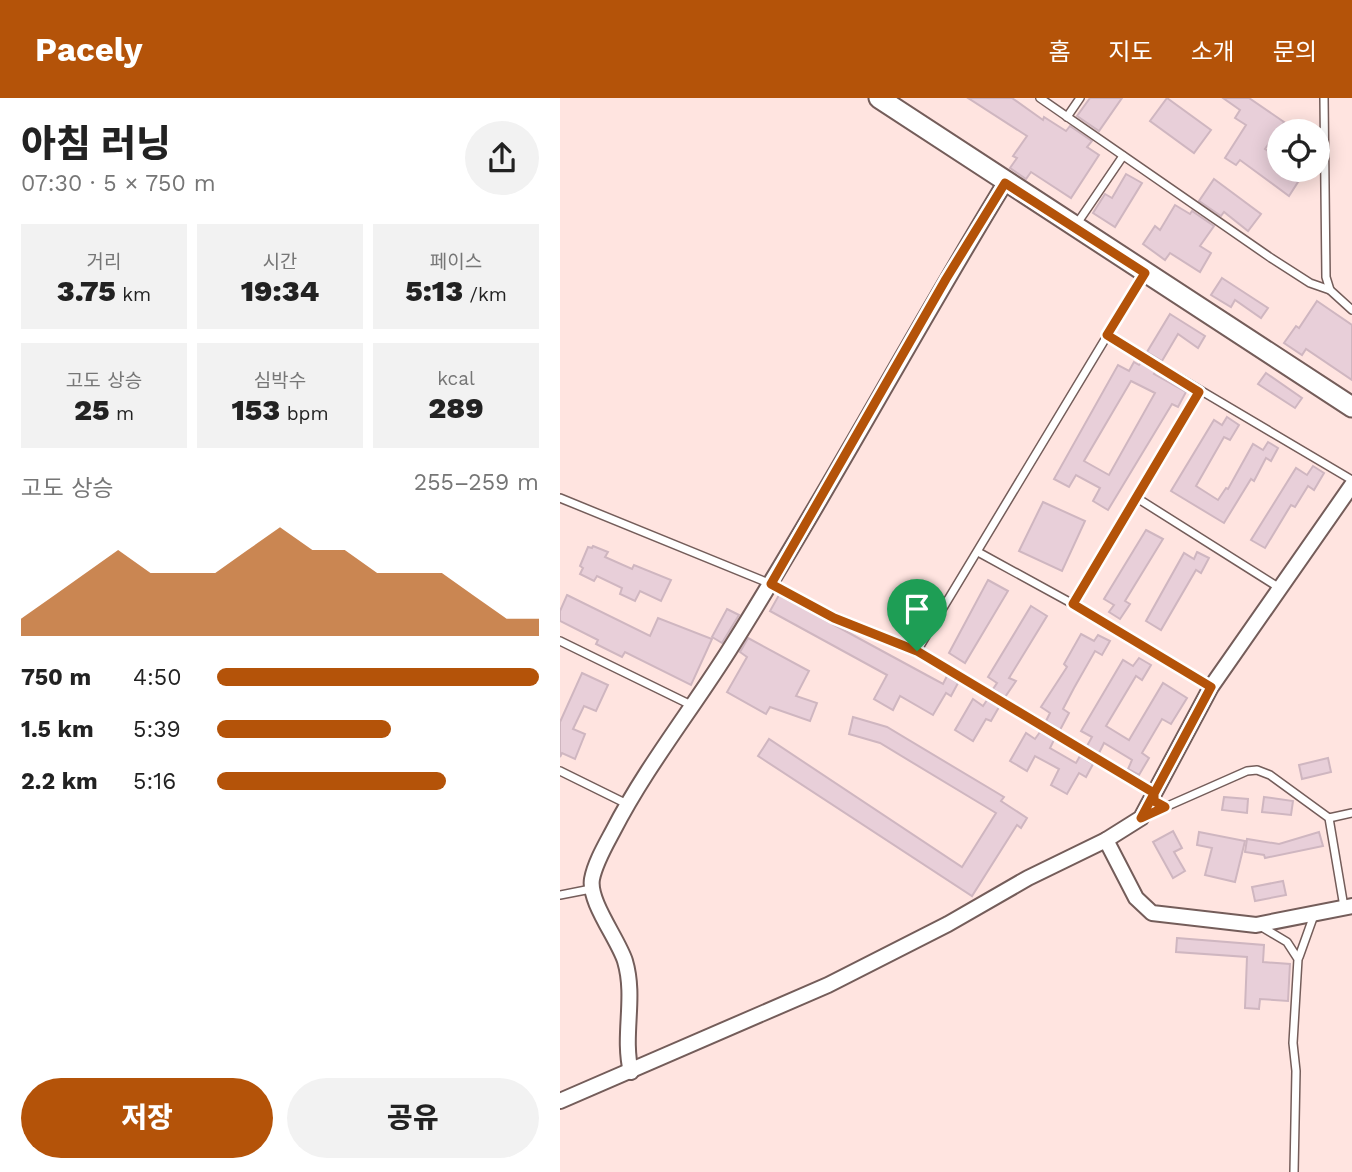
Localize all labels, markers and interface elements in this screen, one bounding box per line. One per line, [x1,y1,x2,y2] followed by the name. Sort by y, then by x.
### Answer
[35,30,143,69] text: Pacely
[1048,38,1070,66] text: 홈
[1108,38,1153,66] text: 지도
[1191,38,1235,66] text: 소개
[1273,38,1317,66] text: 문의
[1267,119,1330,182] map controls
[1267,119,1330,182] button: locate
[465,121,539,195] button: share
[21,122,171,166] text: 아침 러닝
[21,170,216,197] text: 07:30 · 5 × 750 m
[87,250,121,273] text: 거리
[263,250,297,273] text: 시간
[430,250,482,273] text: 페이스
[57,273,116,308] text: 3.75
[241,273,319,308] text: 19:34
[405,273,463,308] text: 5:13
[116,283,151,306] text: km
[463,283,507,306] text: /km
[437,367,475,390] text: kcal
[66,369,142,392] text: 고도 상승
[254,369,306,392] text: 심박수
[428,390,484,425] text: 289
[74,392,109,427] text: 25
[231,392,280,427] text: 153
[109,402,134,425] text: m
[280,402,329,425] text: bpm
[414,469,539,496] text: 255–259 m
[21,475,113,502] text: 고도 상승
[887,579,947,651] pin
[898,590,936,628] icon: arrive
[21,664,91,691] text: 750 m
[133,664,182,691] text: 4:50
[21,716,94,743] text: 1.5 km
[133,716,181,743] text: 5:39
[21,768,98,795] text: 2.2 km
[133,768,176,795] text: 5:16
[21,1078,273,1158] button: 저장
[287,1078,539,1158] button: 공유

